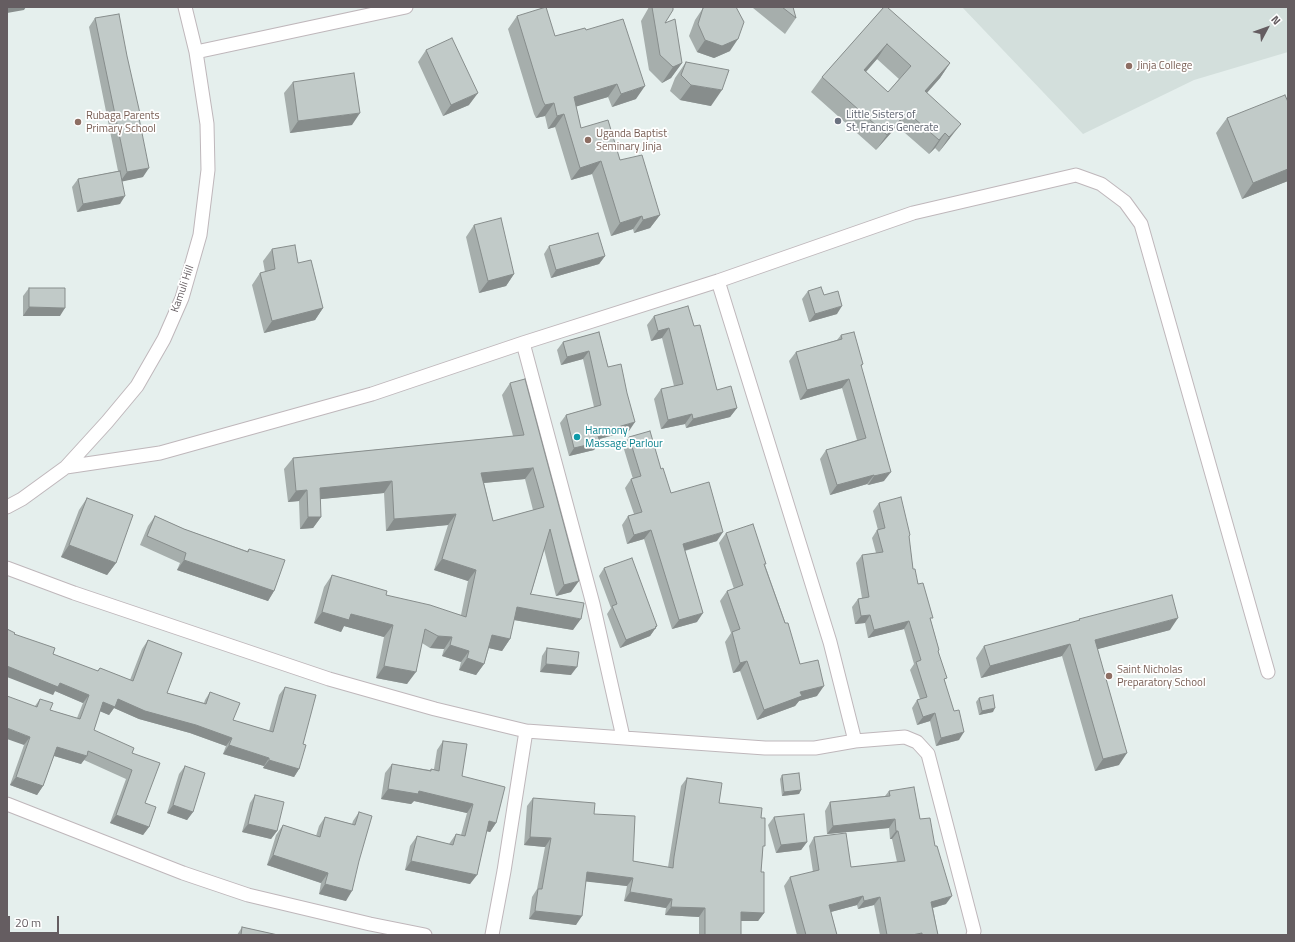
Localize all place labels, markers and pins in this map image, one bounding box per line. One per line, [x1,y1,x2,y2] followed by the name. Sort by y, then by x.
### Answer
[1137,59,1192,73] place label: Jinja College
[1124,61,1134,71] marker: Jinja College
[846,108,939,134] place label: Little Sisters of St. Francis Generate
[86,109,160,135] place label: Rubaga Parents Primary School
[833,116,843,126] marker: Little Sisters of St. Francis Generate
[73,117,83,127] marker: Rubaga Parents Primary School
[596,127,667,153] place label: Uganda Baptist Seminary Jinja
[583,135,593,145] marker: Uganda Baptist Seminary Jinja
[585,424,663,450] place label: Harmony Massage Parlour
[572,432,582,442] marker: Harmony Massage Parlour
[1117,663,1205,689] place label: Saint Nicholas Preparatory School
[1104,671,1114,681] marker: Saint Nicholas Preparatory School

